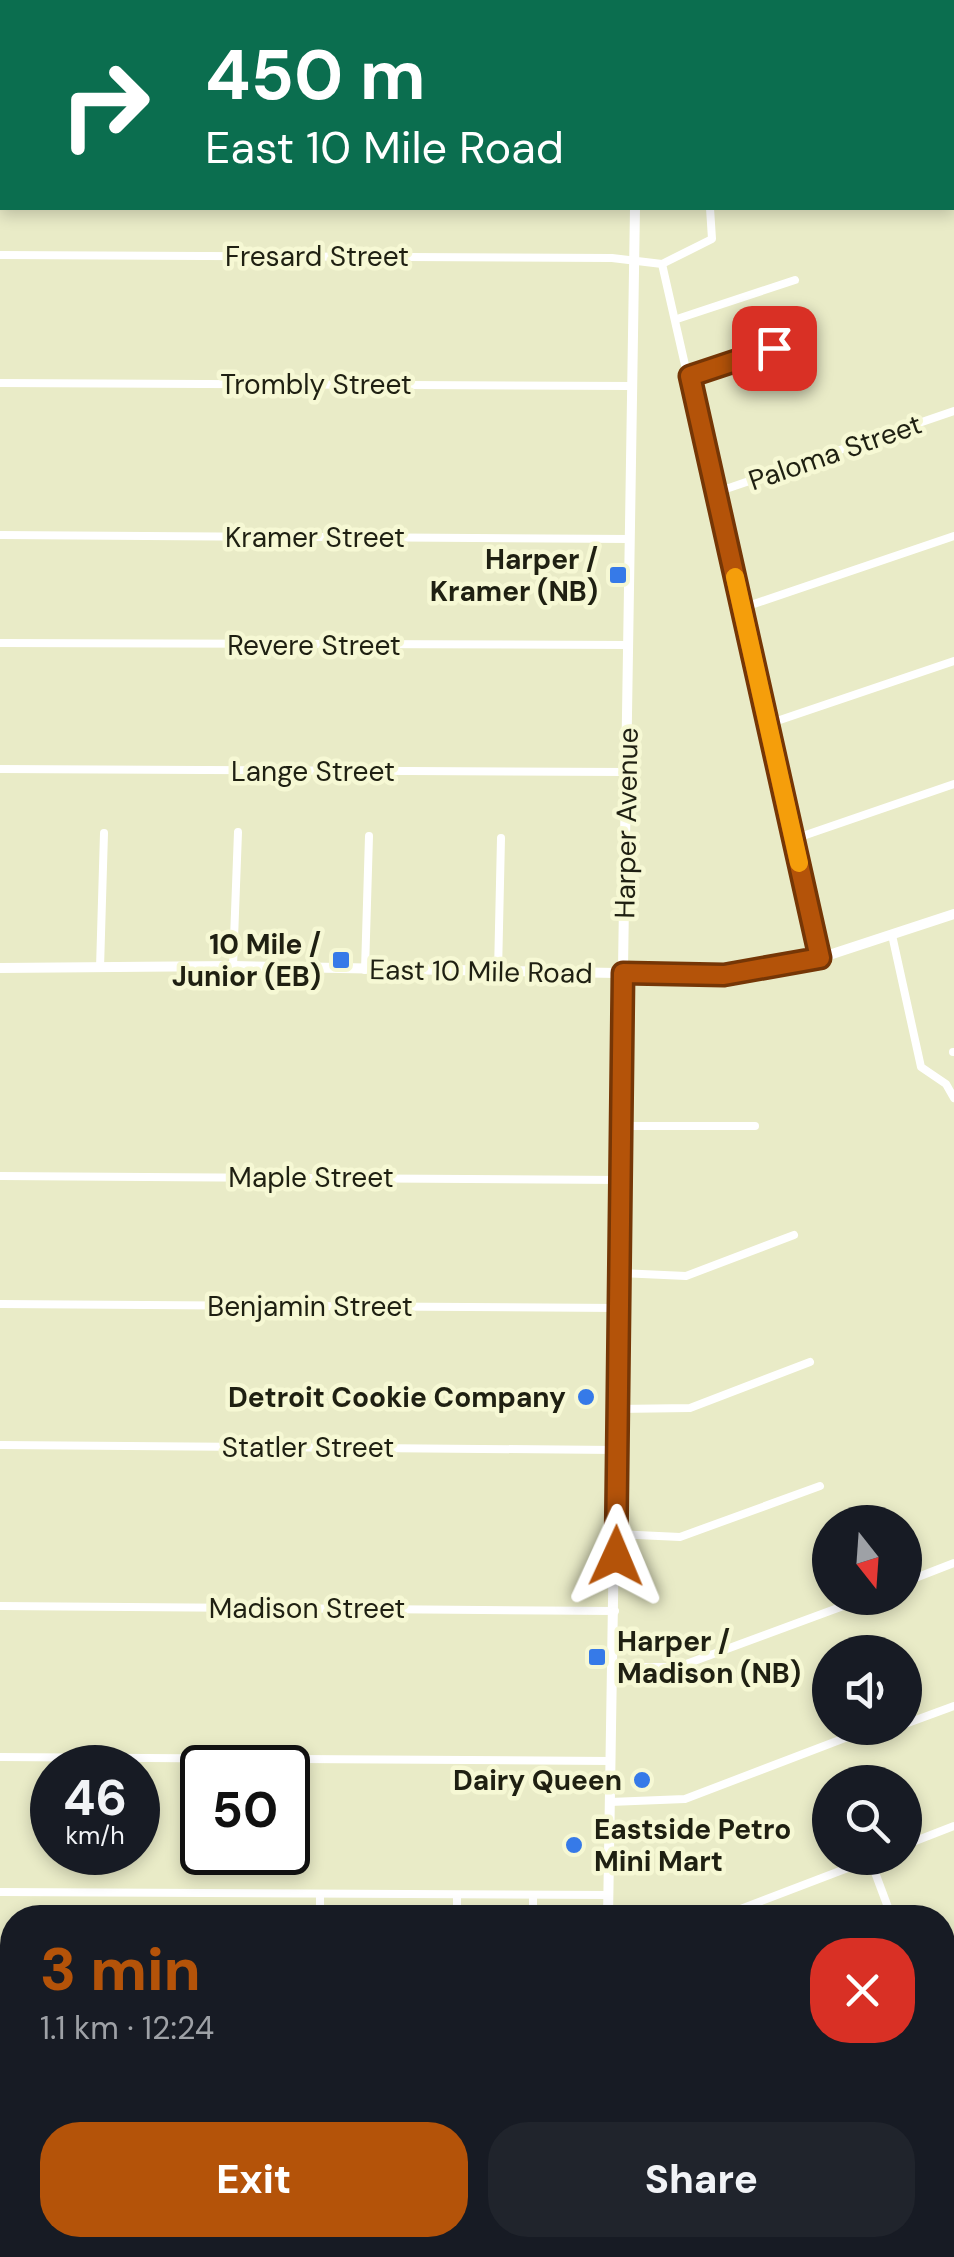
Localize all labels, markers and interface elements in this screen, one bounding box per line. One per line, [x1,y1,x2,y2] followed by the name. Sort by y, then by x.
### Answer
[205,30,426,121] text: 450 m
[40,40,170,170] icon: right
[205,118,564,177] text: East 10 Mile Road
[225,238,409,275] street label: Fresard Street
[732,306,817,391] pin
[747,321,802,376] icon: arrive
[220,366,412,403] street label: Trombly Street
[744,406,927,499] street label: Paloma Street
[225,519,405,556] street label: Kramer Street
[430,541,598,610] place label: Harper / Kramer (NB)
[607,564,629,586] marker: Harper / Kramer (NB)
[227,627,401,664] street label: Revere Street
[606,727,647,919] street label: Harper Avenue
[231,753,395,790] street label: Lange Street
[172,926,321,995] place label: 10 Mile / Junior (EB)
[330,949,352,971] marker: 10 Mile / Junior (EB)
[369,951,593,992] street label: East 10 Mile Road
[228,1159,394,1196] street label: Maple Street
[207,1288,413,1325] street label: Benjamin Street
[228,1379,566,1416] place label: Detroit Cookie Company
[575,1386,597,1408] marker: Detroit Cookie Company
[222,1429,394,1466] street label: Statler Street
[564,1504,668,1608] position arrow
[812,1505,922,1615] north arrow
[812,1505,922,1875] map controls
[209,1590,405,1627] street label: Madison Street
[617,1623,801,1692] place label: Harper / Madison (NB)
[812,1635,922,1745] button: sound
[586,1646,608,1668] marker: Harper / Madison (NB)
[180,1745,310,1875] speed limit sign: 50
[453,1762,622,1799] place label: Dairy Queen
[63,1765,127,1831] text: 46
[812,1765,922,1875] button: search
[631,1769,653,1791] marker: Dairy Queen
[594,1811,791,1880] place label: Eastside Petro Mini Mart
[65,1819,125,1852] text: km/h
[563,1834,585,1856] marker: Eastside Petro Mini Mart
[40,1930,201,2009] text: 3 min
[810,1938,915,2043] button: close
[40,2007,214,2049] text: 1.1 km · 12:24
[40,2122,468,2237] button: Exit
[488,2122,915,2237] button: Share

